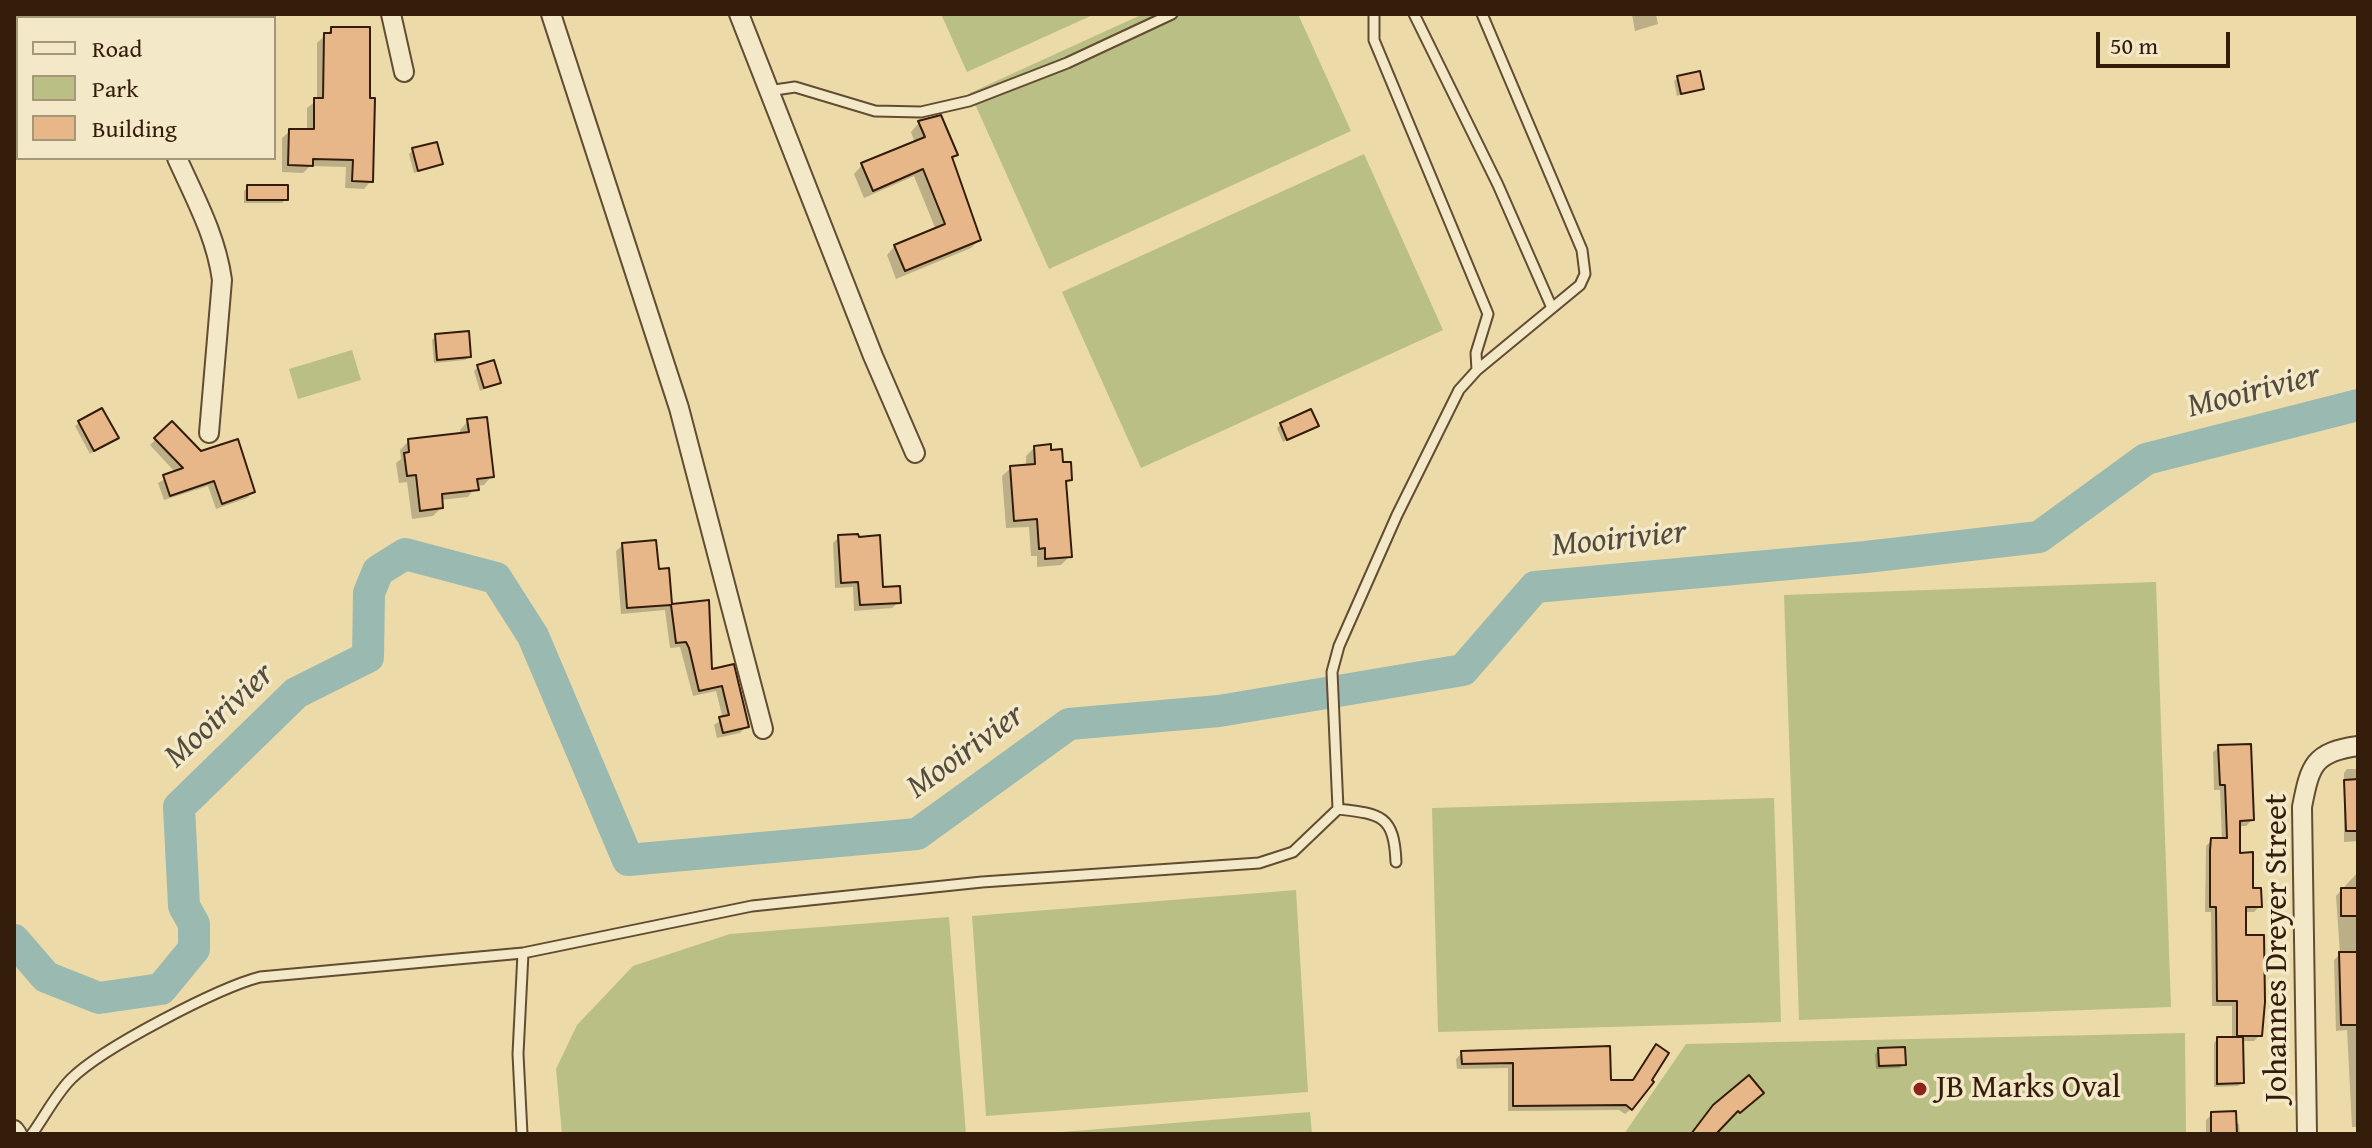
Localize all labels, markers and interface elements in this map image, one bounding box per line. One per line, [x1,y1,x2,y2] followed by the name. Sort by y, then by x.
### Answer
[16,16,276,160] legend
[2100,16,2234,66] scale bar
[2110,28,2158,63] text: 50 m
[92,31,142,66] text: Road
[92,71,138,106] text: Park
[92,111,177,146] text: Building
[2183,356,2325,428] water label: Mooirivier
[1549,513,1689,567] water label: Mooirivier
[157,655,283,777] water label: Mooirivier
[899,696,1033,808] water label: Mooirivier
[2259,794,2297,1102] street label: Johannes Dreyer Street
[1936,1070,2121,1108] place label: JB Marks Oval
[1911,1080,1929,1098] marker: JB Marks Oval

